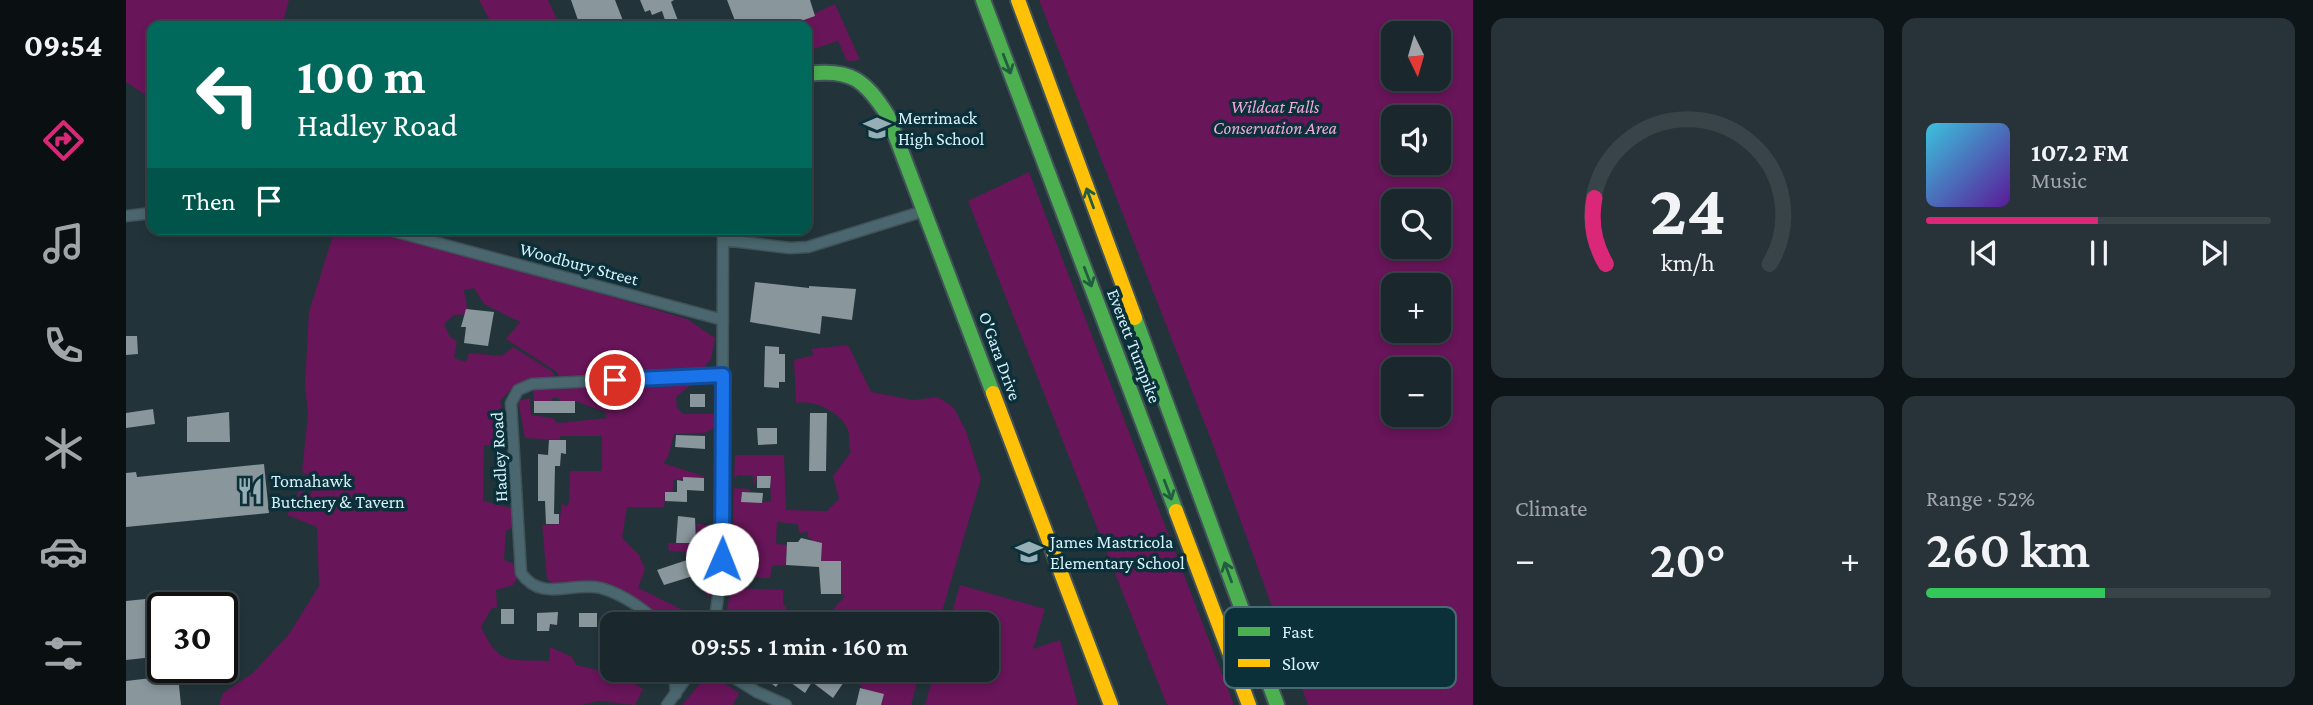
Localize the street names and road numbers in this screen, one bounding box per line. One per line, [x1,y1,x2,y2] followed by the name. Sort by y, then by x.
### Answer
[517,239,642,290] street label: Woodbury Street
[1103,286,1165,406] street label: Everett Turnpike
[975,309,1025,403] street label: O'Gara Drive
[487,411,511,503] street label: Hadley Road

